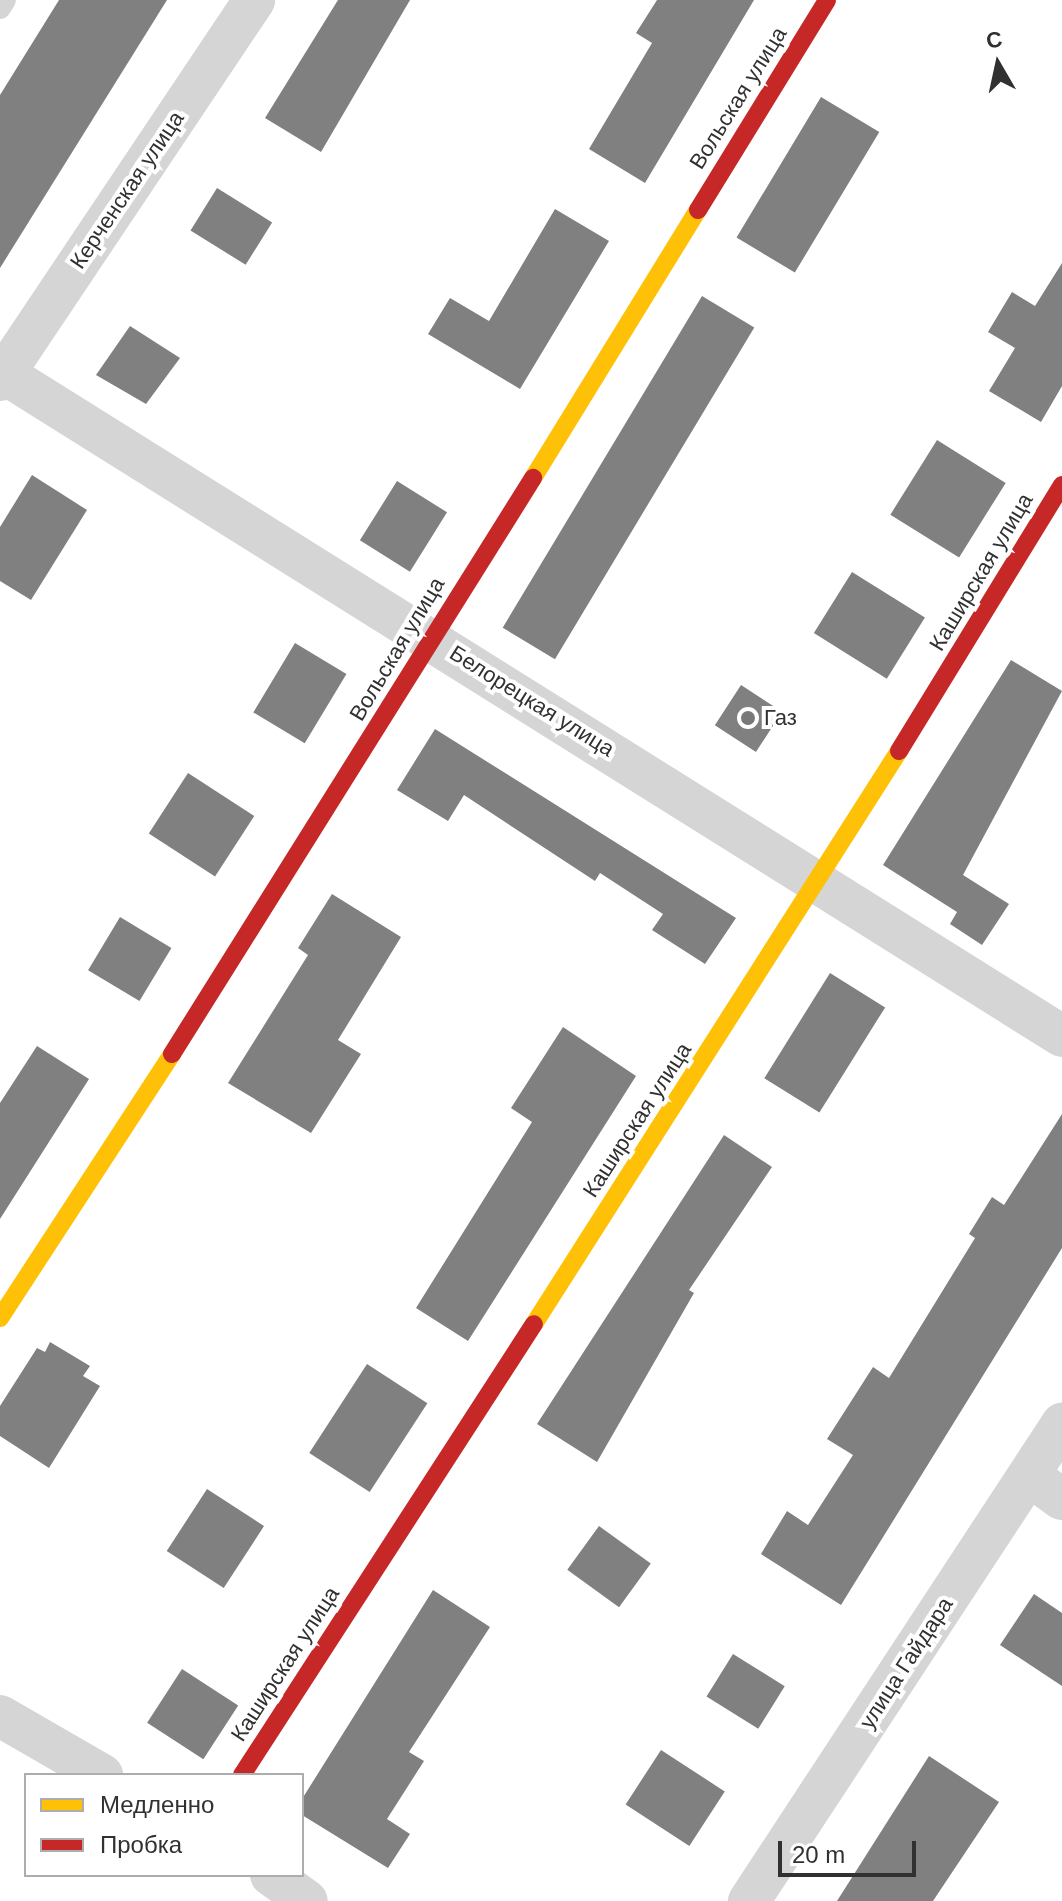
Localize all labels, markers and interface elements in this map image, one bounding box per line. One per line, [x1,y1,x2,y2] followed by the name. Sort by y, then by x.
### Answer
[684,22,792,174] street label: Вольская улица
[958,24,1038,104] north arrow
[984,26,1004,53] text: С
[64,106,190,274] street label: Керченская улица
[924,488,1038,656] street label: Каширская улица
[344,573,450,725] street label: Вольская улица
[445,640,619,762] street label: Белорецкая улица
[764,705,797,731] place label: Газ
[739,709,757,727] marker: Газ
[577,1038,697,1202] street label: Каширская улица
[225,1582,345,1746] street label: Каширская улица
[854,1592,958,1734] street label: улица Гайдара
[24,1773,304,1877] legend
[100,1791,214,1818] text: Медленно
[782,1825,920,1875] scale bar
[100,1831,182,1858] text: Пробка
[792,1841,845,1868] text: 20 m

